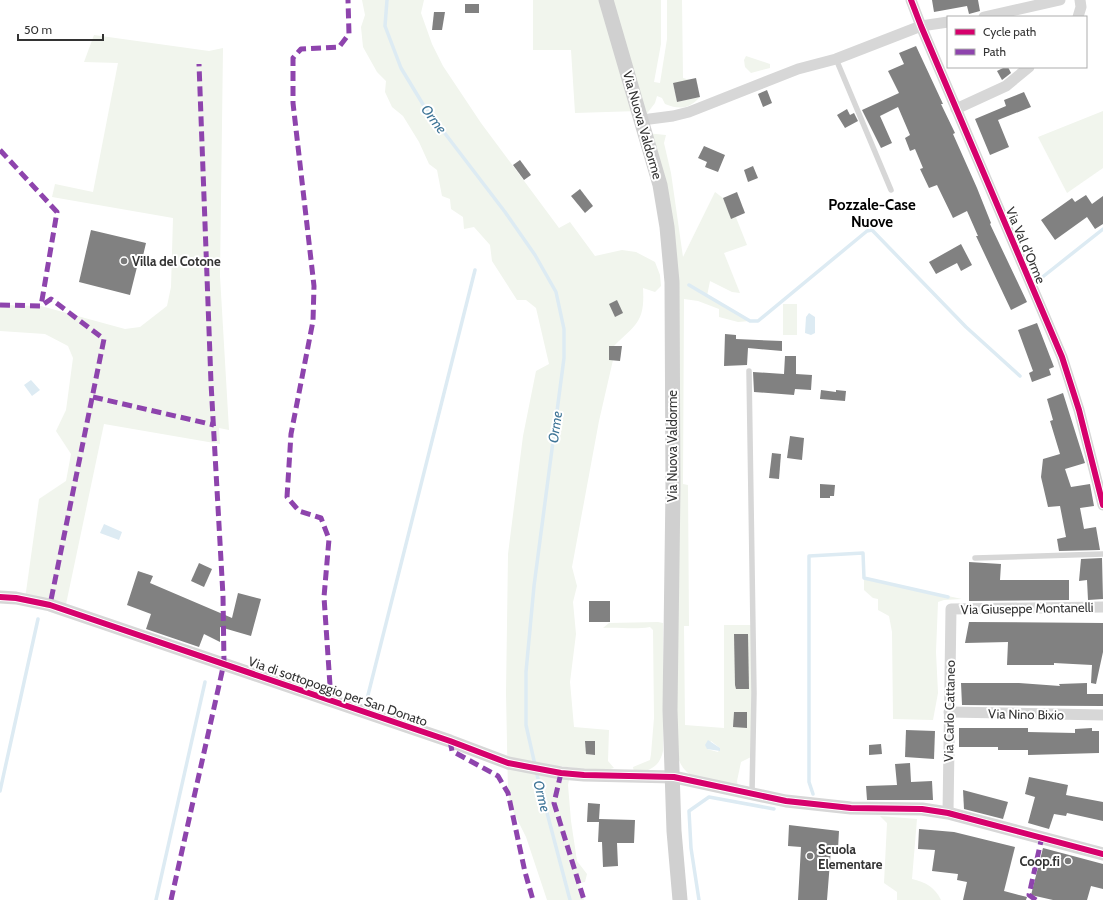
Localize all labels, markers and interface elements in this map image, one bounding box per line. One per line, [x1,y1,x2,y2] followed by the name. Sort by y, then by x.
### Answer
[18,16,103,42] scale bar
[947,16,1087,68] legend
[24,22,52,37] text: 50 m
[983,24,1036,39] text: Cycle path
[983,44,1006,59] text: Path
[620,69,666,181] street label: Via Nuova Valdorme
[417,101,451,138] water label: Orme
[828,196,916,231] district label: Pozzale-Case Nuove
[1003,204,1049,286] street label: Via Val d'Orme
[132,253,221,269] place label: Villa del Cotone
[119,256,129,266] marker: Villa del Cotone
[664,390,680,502] street label: Via Nuova Valdorme
[544,409,566,444] water label: Orme
[960,599,1094,617] street label: Via Giuseppe Montanelli
[246,653,430,729] street label: Via di sottopoggio per San Donato
[940,660,958,762] street label: Via Carlo Cattaneo
[988,705,1064,723] street label: Via Nino Bixio
[529,778,555,814] water label: Orme
[818,841,883,872] place label: Scuola Elementare
[805,851,815,861] marker: Scuola Elementare
[1020,853,1060,869] place label: Coop.fi
[1063,856,1073,866] marker: Coop.fi

